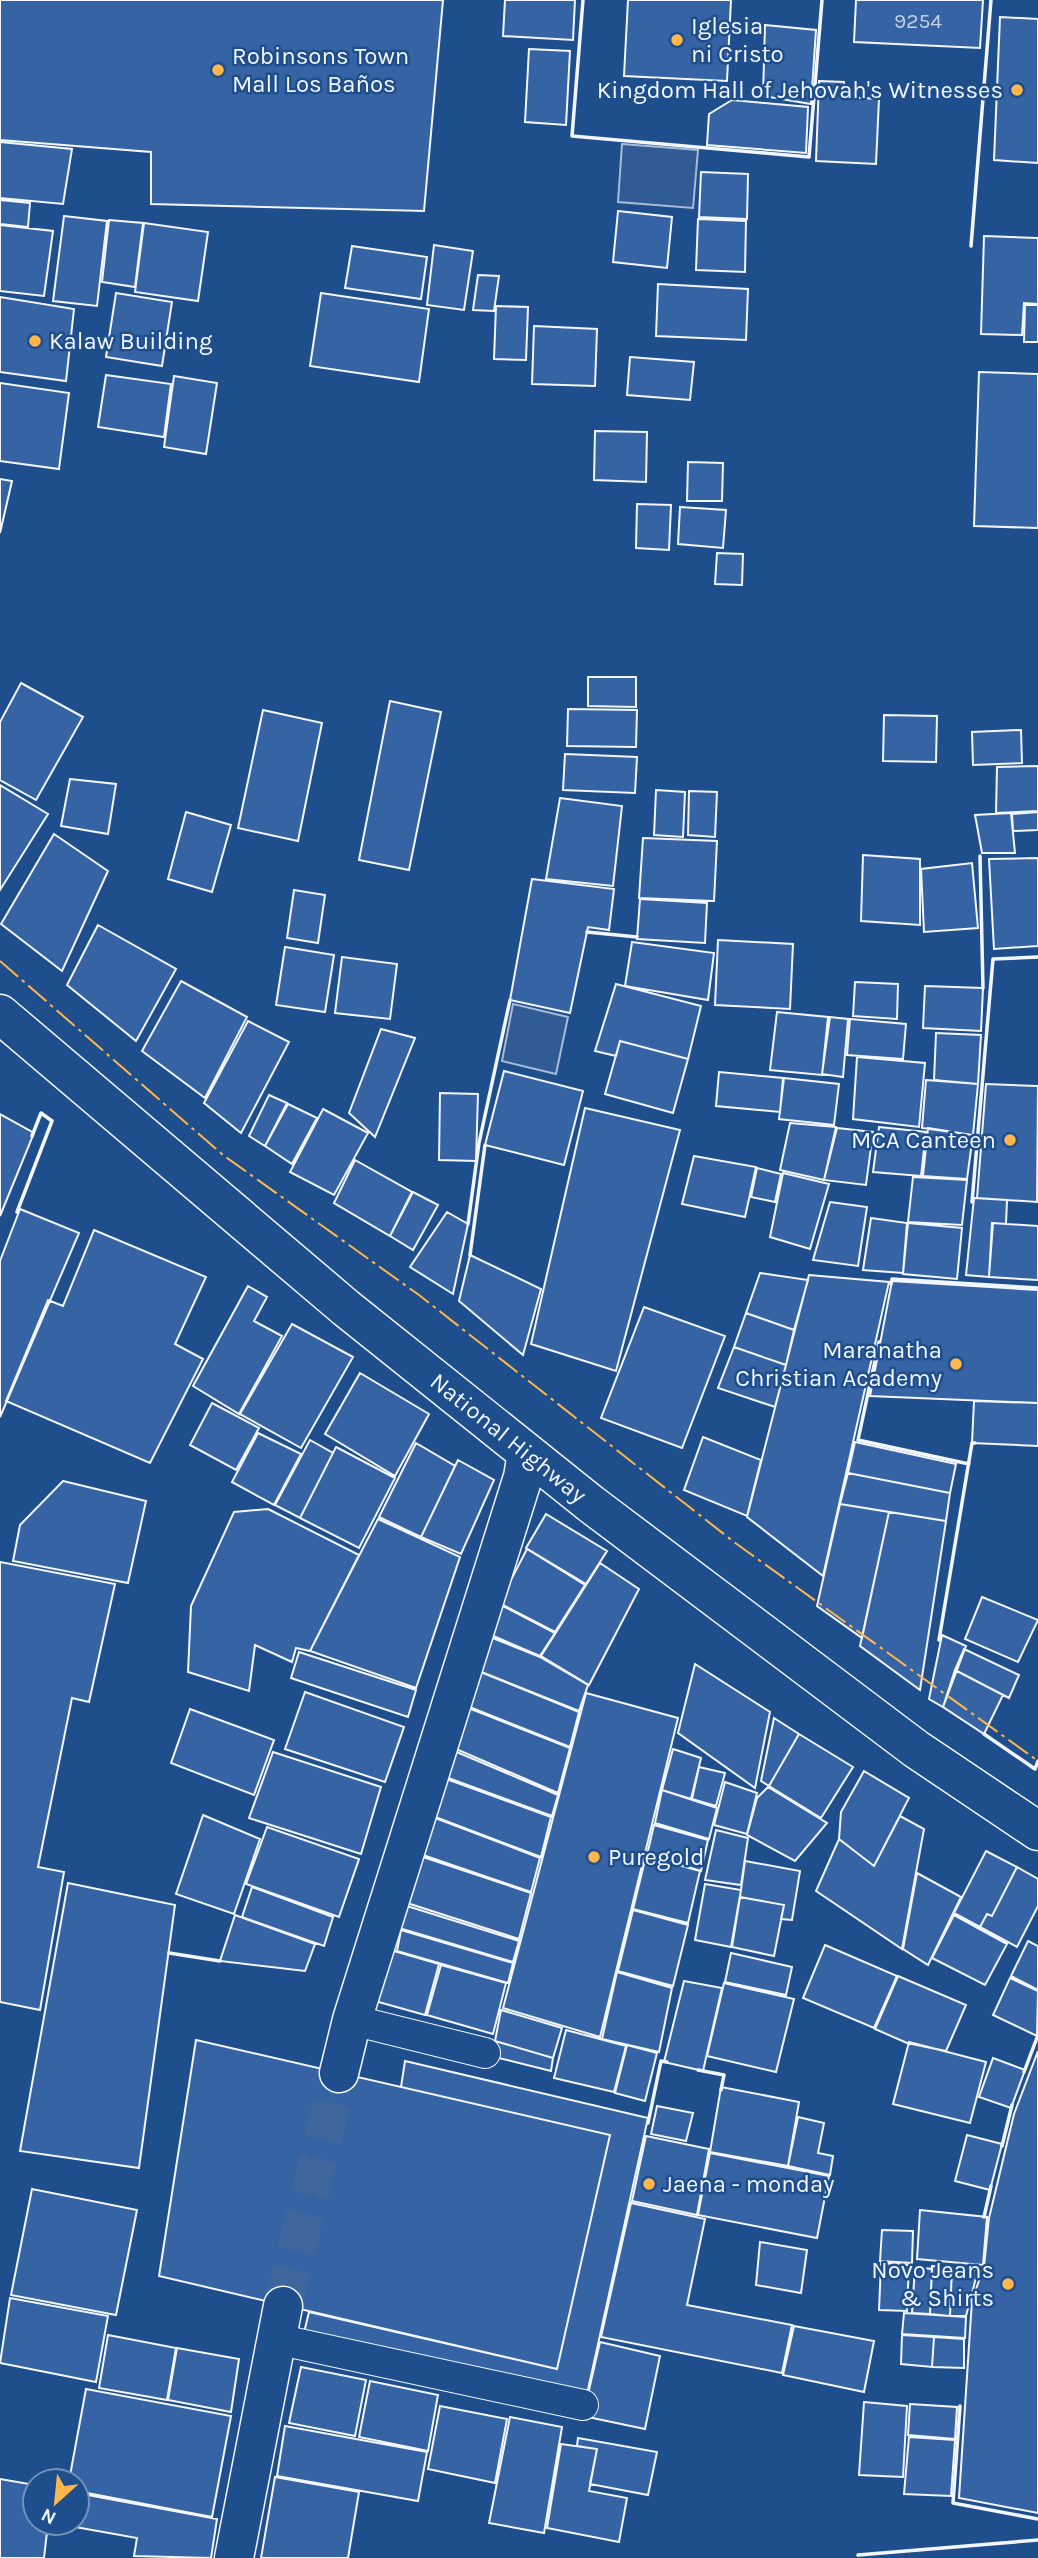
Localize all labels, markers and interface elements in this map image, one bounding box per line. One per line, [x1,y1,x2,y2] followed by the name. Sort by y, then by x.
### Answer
[894,9,942,33] house number: 9254
[691,12,784,68] place label: Iglesia ni Cristo
[669,32,685,48] marker: Iglesia ni Cristo
[232,42,409,98] place label: Robinsons Town Mall Los Baños
[210,62,226,78] marker: Robinsons Town Mall Los Baños
[597,76,1003,104] place label: Kingdom Hall of Jehovah's Witnesses
[1009,82,1025,98] marker: Kingdom Hall of Jehovah's Witnesses
[49,327,213,355] place label: Kalaw Building
[27,333,43,349] marker: Kalaw Building
[851,1126,996,1154] place label: MCA Canteen
[1002,1132,1018,1148] marker: MCA Canteen
[735,1336,942,1392] place label: Maranatha Christian Academy
[948,1356,964,1372] marker: Maranatha Christian Academy
[425,1367,592,1509] street label: National Highway
[608,1843,704,1871] place label: Puregold
[586,1849,602,1865] marker: Puregold
[663,2170,834,2198] place label: Jaena - monday
[641,2176,657,2192] marker: Jaena - monday
[871,2256,994,2312] place label: Novo Jeans & Shirts
[1000,2276,1016,2292] marker: Novo Jeans & Shirts
[21,2467,91,2537] north arrow
[38,2503,60,2529] text: N

